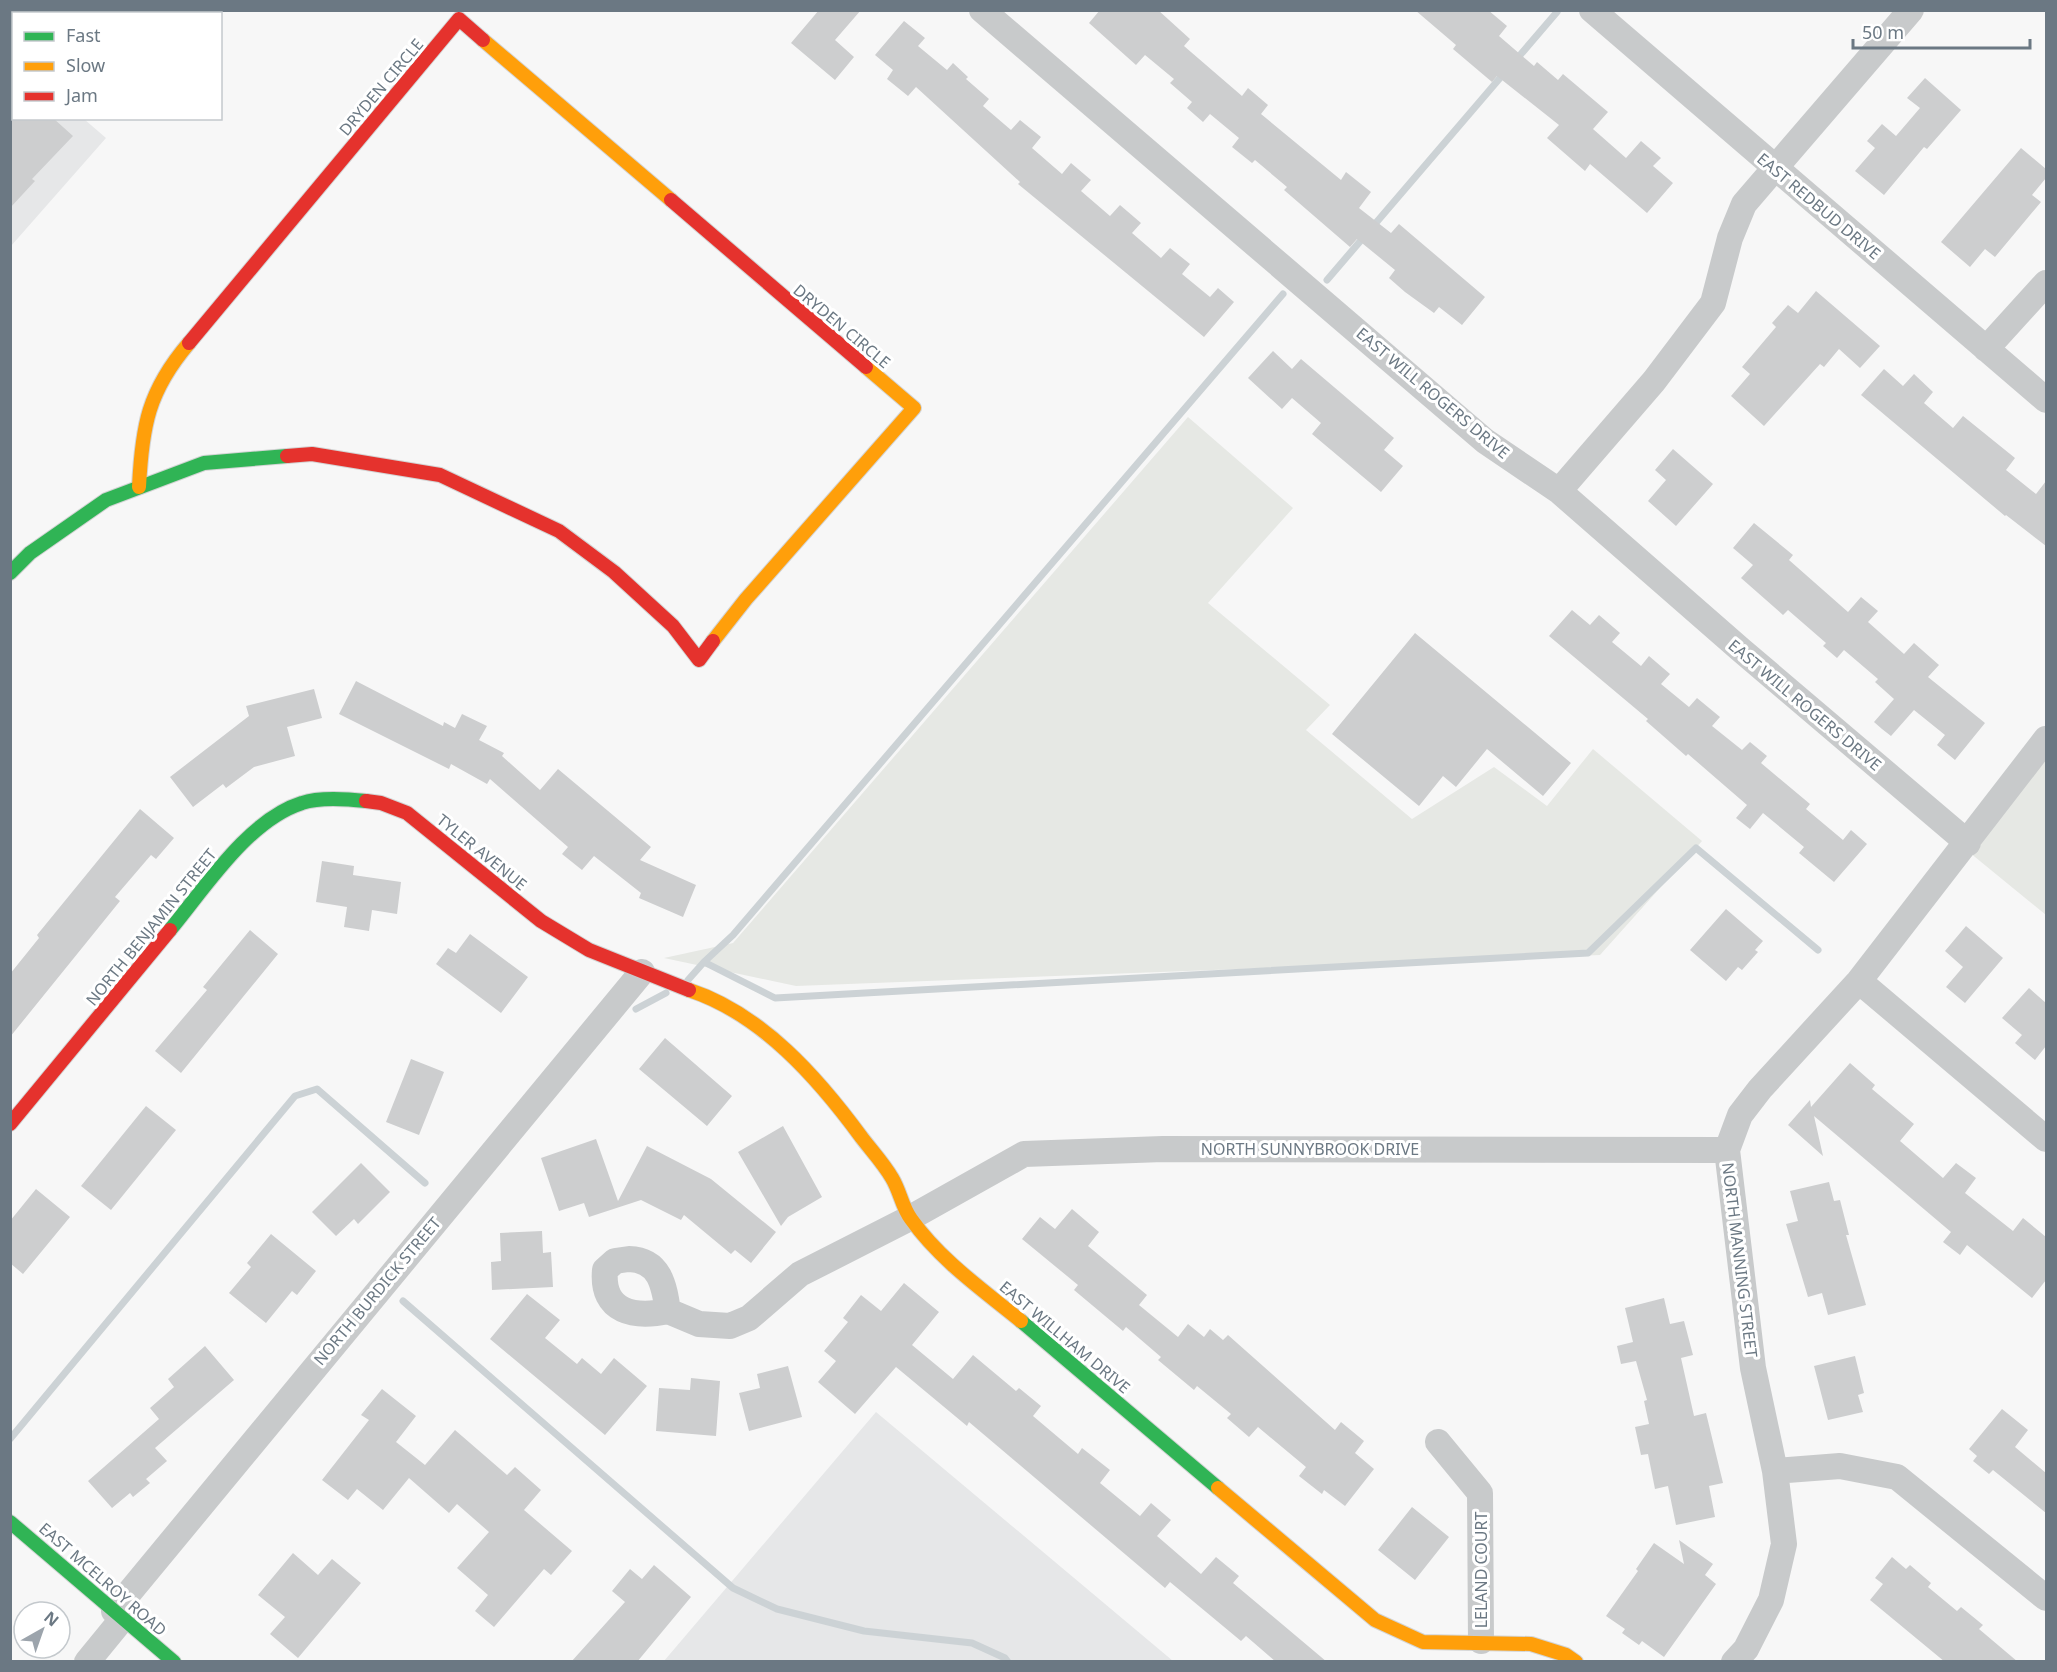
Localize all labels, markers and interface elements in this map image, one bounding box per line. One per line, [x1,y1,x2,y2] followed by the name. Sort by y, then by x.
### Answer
[12,12,222,120] legend
[1853,12,2030,50] scale bar
[1862,20,1904,44] text: 50 m
[66,23,101,47] text: Fast
[334,34,428,140] street label: DRYDEN CIRCLE
[66,53,105,77] text: Slow
[64,83,98,107] text: Jam
[1753,148,1885,264] street label: EAST REDBUD DRIVE
[789,279,895,373] street label: DRYDEN CIRCLE
[1352,322,1514,464] street label: EAST WILL ROGERS DRIVE
[1724,634,1886,776] street label: EAST WILL ROGERS DRIVE
[432,809,532,895] street label: TYLER AVENUE
[81,844,221,1010] street label: NORTH BENJAMIN STREET
[1201,1138,1419,1160] street label: NORTH SUNNYBROOK DRIVE
[1717,1161,1763,1359] street label: NORTH MANNING STREET
[308,1212,446,1370] street label: NORTH BURDICK STREET
[995,1276,1135,1398] street label: EAST WILLHAM DRIVE
[1470,1512,1492,1628] street label: LELAND COURT
[34,1517,172,1641] street label: EAST MCELROY ROAD
[12,1600,72,1660] north arrow
[40,1606,64,1631] text: N

